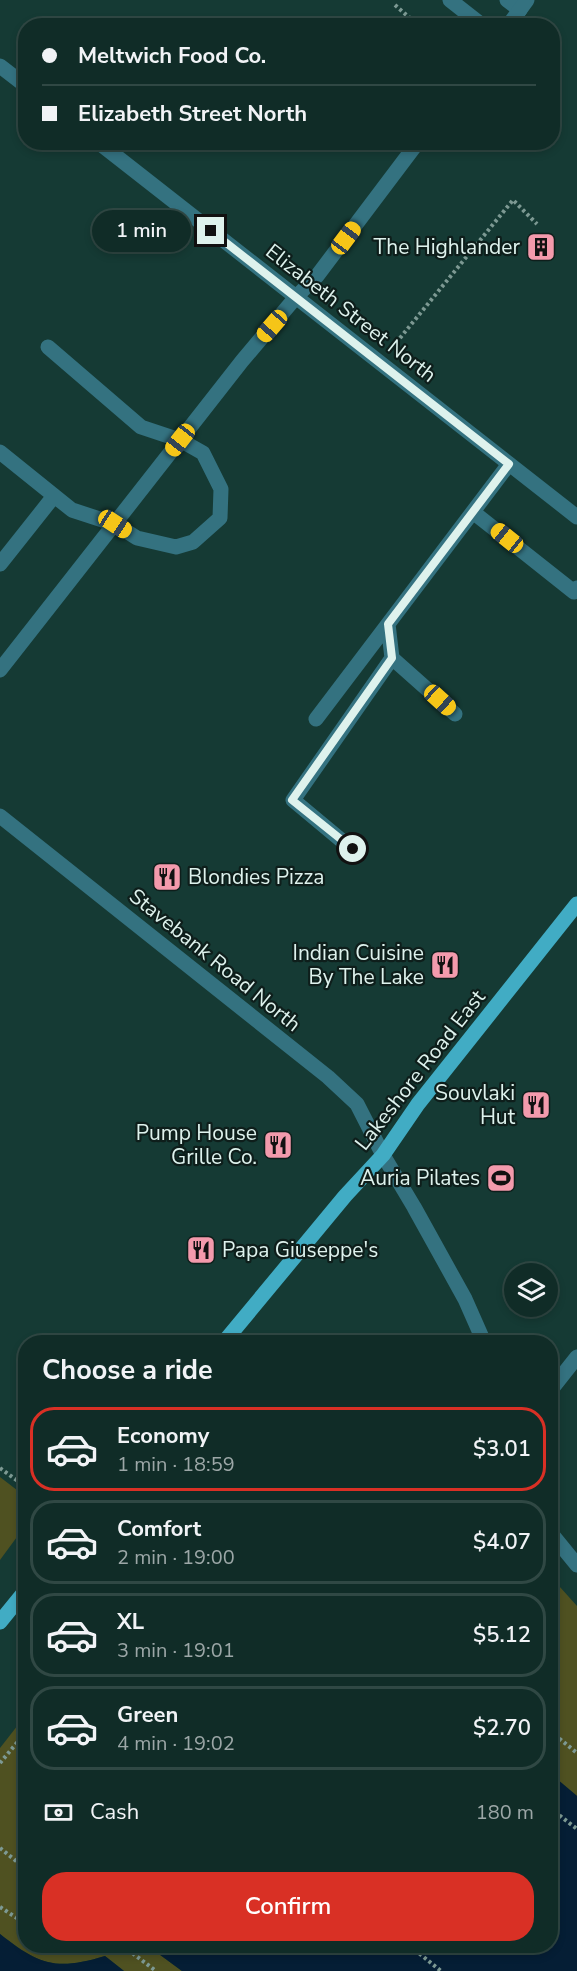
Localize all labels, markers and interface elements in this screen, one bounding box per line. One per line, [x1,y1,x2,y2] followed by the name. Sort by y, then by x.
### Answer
[78,41,266,71] text: Meltwich Food Co.
[78,99,307,129] text: Elizabeth Street North
[91,210,190,252] callout: 1 min
[116,217,167,244] text: 1 min
[197,217,224,244] route end
[328,218,364,258] car
[525,231,557,263] building icon: The Highlander
[374,233,520,261] place label: The Highlander
[260,238,442,388] street label: Elizabeth Street North
[253,307,291,345] car
[162,420,198,460] car
[95,507,135,541] car
[487,520,527,556] car
[421,681,459,719] car
[339,835,366,862] route start
[151,861,183,893] restaurant icon: Blondies Pizza
[188,863,324,891] place label: Blondies Pizza
[123,882,307,1038] street label: Stavebank Road North
[293,939,424,991] place label: Indian Cuisine By The Lake
[429,949,461,981] restaurant icon: Indian Cuisine By The Lake
[349,983,492,1156] street label: Lakeshore Road East
[435,1079,516,1131] place label: Souvlaki Hut
[520,1089,552,1121] restaurant icon: Souvlaki Hut
[136,1119,257,1171] place label: Pump House Grille Co.
[262,1129,294,1161] restaurant icon: Pump House Grille Co.
[485,1162,517,1194] sports icon: Auria Pilates
[360,1164,480,1192] place label: Auria Pilates
[185,1234,217,1266] restaurant icon: Papa Giuseppe's
[222,1236,378,1264] place label: Papa Giuseppe's
[504,1263,558,1317] map controls
[504,1263,558,1317] button: layers
[42,1352,213,1389] text: Choose a ride
[117,1421,209,1451] text: Economy
[45,1422,99,1476] icon: car
[473,1434,531,1464] text: $3.01
[117,1451,235,1478] text: 1 min · 18:59
[117,1514,201,1544] text: Comfort
[45,1515,99,1569] icon: car
[473,1527,531,1557] text: $4.07
[117,1544,235,1571] text: 2 min · 19:00
[117,1607,144,1637] text: XL
[45,1608,99,1662] icon: car
[473,1620,531,1650] text: $5.12
[117,1637,235,1664] text: 3 min · 19:01
[117,1700,178,1730] text: Green
[45,1701,99,1755] icon: car
[473,1713,531,1743] text: $2.70
[117,1730,235,1757] text: 4 min · 19:02
[42,1796,75,1829] icon: cash
[90,1797,139,1827] text: Cash
[476,1799,534,1826] text: 180 m
[42,1872,534,1941] button: Confirm

